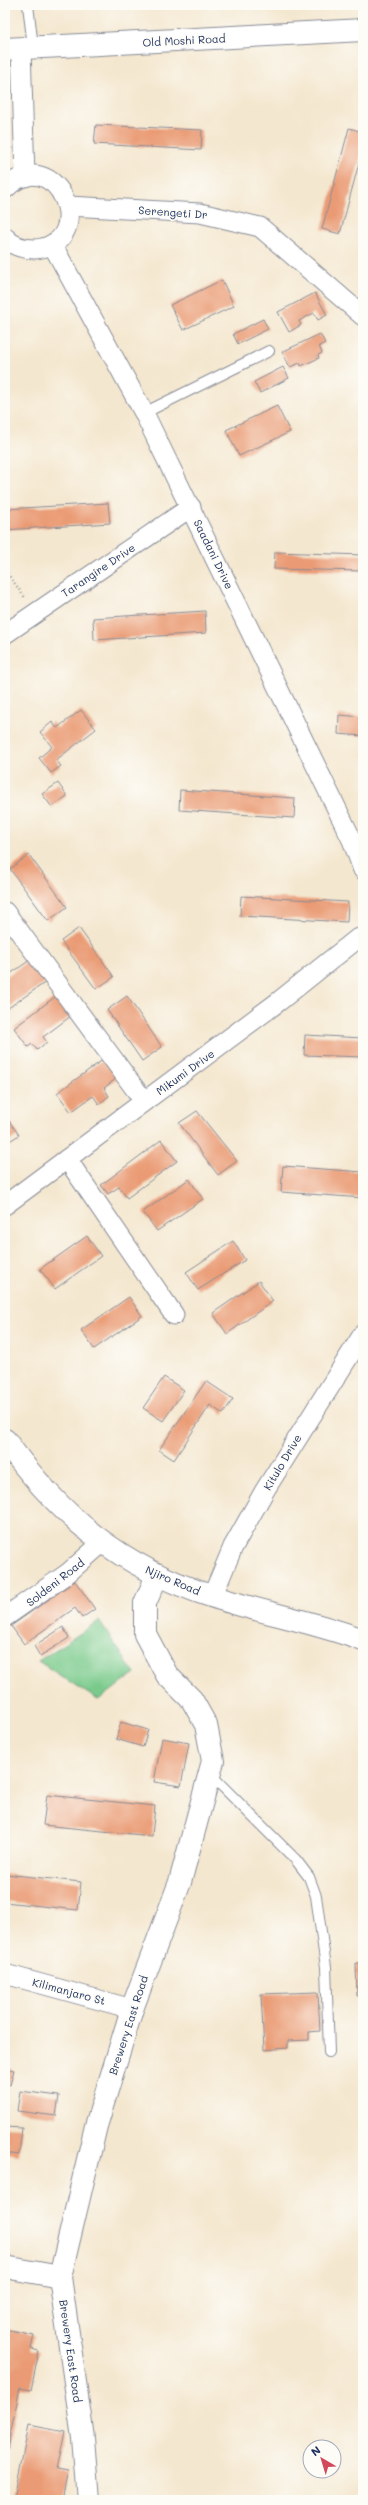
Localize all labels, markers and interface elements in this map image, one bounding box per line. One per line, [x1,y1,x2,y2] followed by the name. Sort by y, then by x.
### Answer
[142,30,226,50] street label: Old Moshi Road
[138,202,208,222] street label: Serengeti Dr
[191,517,237,592] street label: Saadani Drive
[58,540,138,600] street label: Tarangire Drive
[153,1046,217,1098] street label: Mikumi Drive
[259,1431,305,1493] street label: Kitulo Drive
[23,1555,87,1609] street label: Soldeni Road
[143,1562,203,1598] street label: Njiro Road
[105,1973,151,2077] street label: Brewery East Road
[31,1974,107,2008] street label: Kilimanjaro St
[56,2299,86,2403] street label: Brewery East Road
[302,2439,342,2479] north arrow
[308,2442,323,2459] text: N

